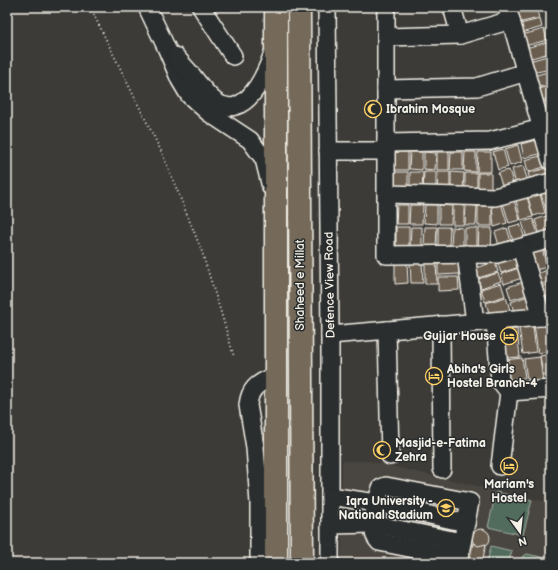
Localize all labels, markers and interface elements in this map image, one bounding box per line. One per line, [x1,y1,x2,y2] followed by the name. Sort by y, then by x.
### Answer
[363,99,383,119] mosque icon: Ibrahim Mosque
[386,102,475,117] place label: Ibrahim Mosque
[322,231,338,339] street label: Defence View Road
[293,239,308,330] street label: Shaheed e Millat
[499,326,519,346] hotel icon: Gujjar House
[423,329,496,344] place label: Gujjar House
[446,362,537,391] place label: Abiha's Girls Hostel Branch-4
[424,366,444,386] hotel icon: Abiha's Girls Hostel Branch-4
[395,436,486,465] place label: Masjid-e-Fatima Zehra
[372,440,392,460] mosque icon: Masjid-e-Fatima Zehra
[499,456,519,476] hotel icon: Mariam's Hostel
[484,477,534,506] place label: Mariam's Hostel
[339,494,433,523] place label: Iqra University - National Stadium
[436,498,456,518] school or university icon: Iqra University - National Stadium
[500,512,540,552] north arrow
[517,534,528,549] text: N

